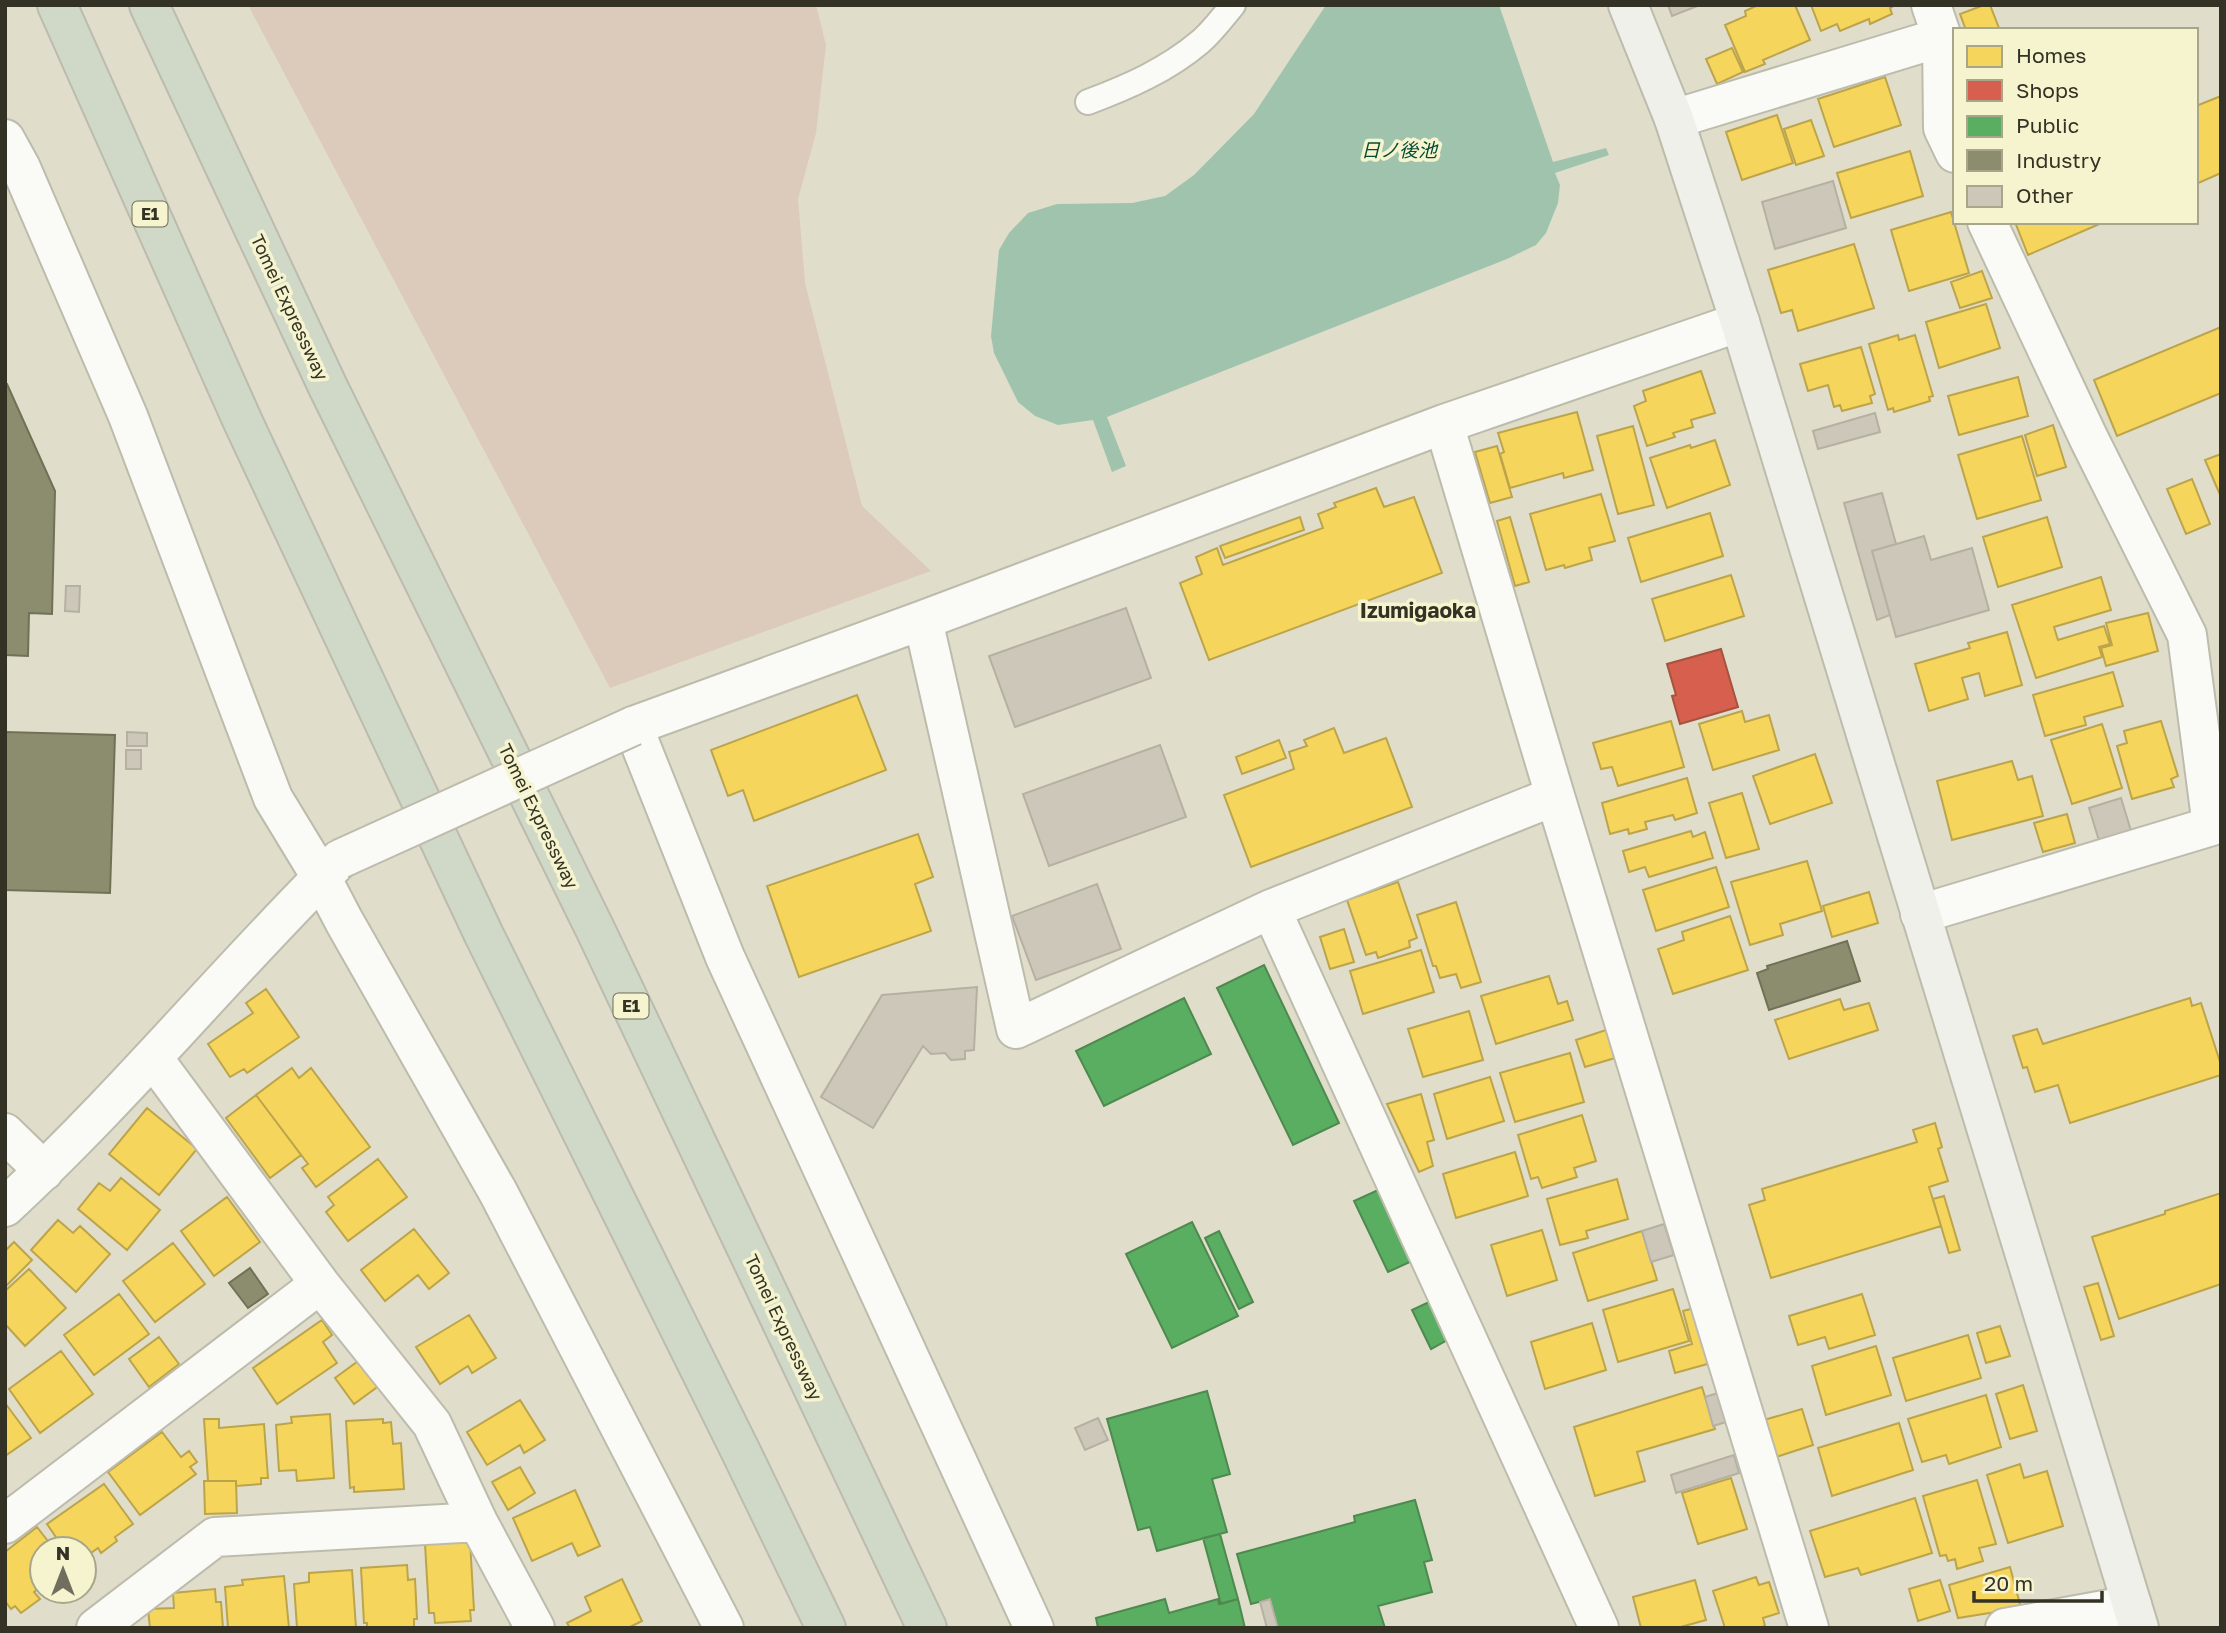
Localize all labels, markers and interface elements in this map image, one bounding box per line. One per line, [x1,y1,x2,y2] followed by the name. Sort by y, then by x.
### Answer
[1953,28,2198,224] legend
[2016,42,2086,68] text: Homes
[2016,77,2079,103] text: Shops
[2016,112,2079,138] text: Public
[1361,138,1439,161] water label: 日ノ後池
[2016,147,2101,173] text: Industry
[2016,182,2073,208] text: Other
[132,202,168,227] road number: E1
[247,231,333,383] street label: Tomei Expressway
[1360,597,1476,623] district label: Izumigaoka
[494,740,584,892] street label: Tomei Expressway
[614,994,648,1018] road number: E1
[741,1251,827,1403] street label: Tomei Expressway
[28,1535,98,1605] north arrow
[56,1541,70,1564] text: N
[1974,1560,2102,1604] scale bar
[1984,1570,2033,1596] text: 20 m

